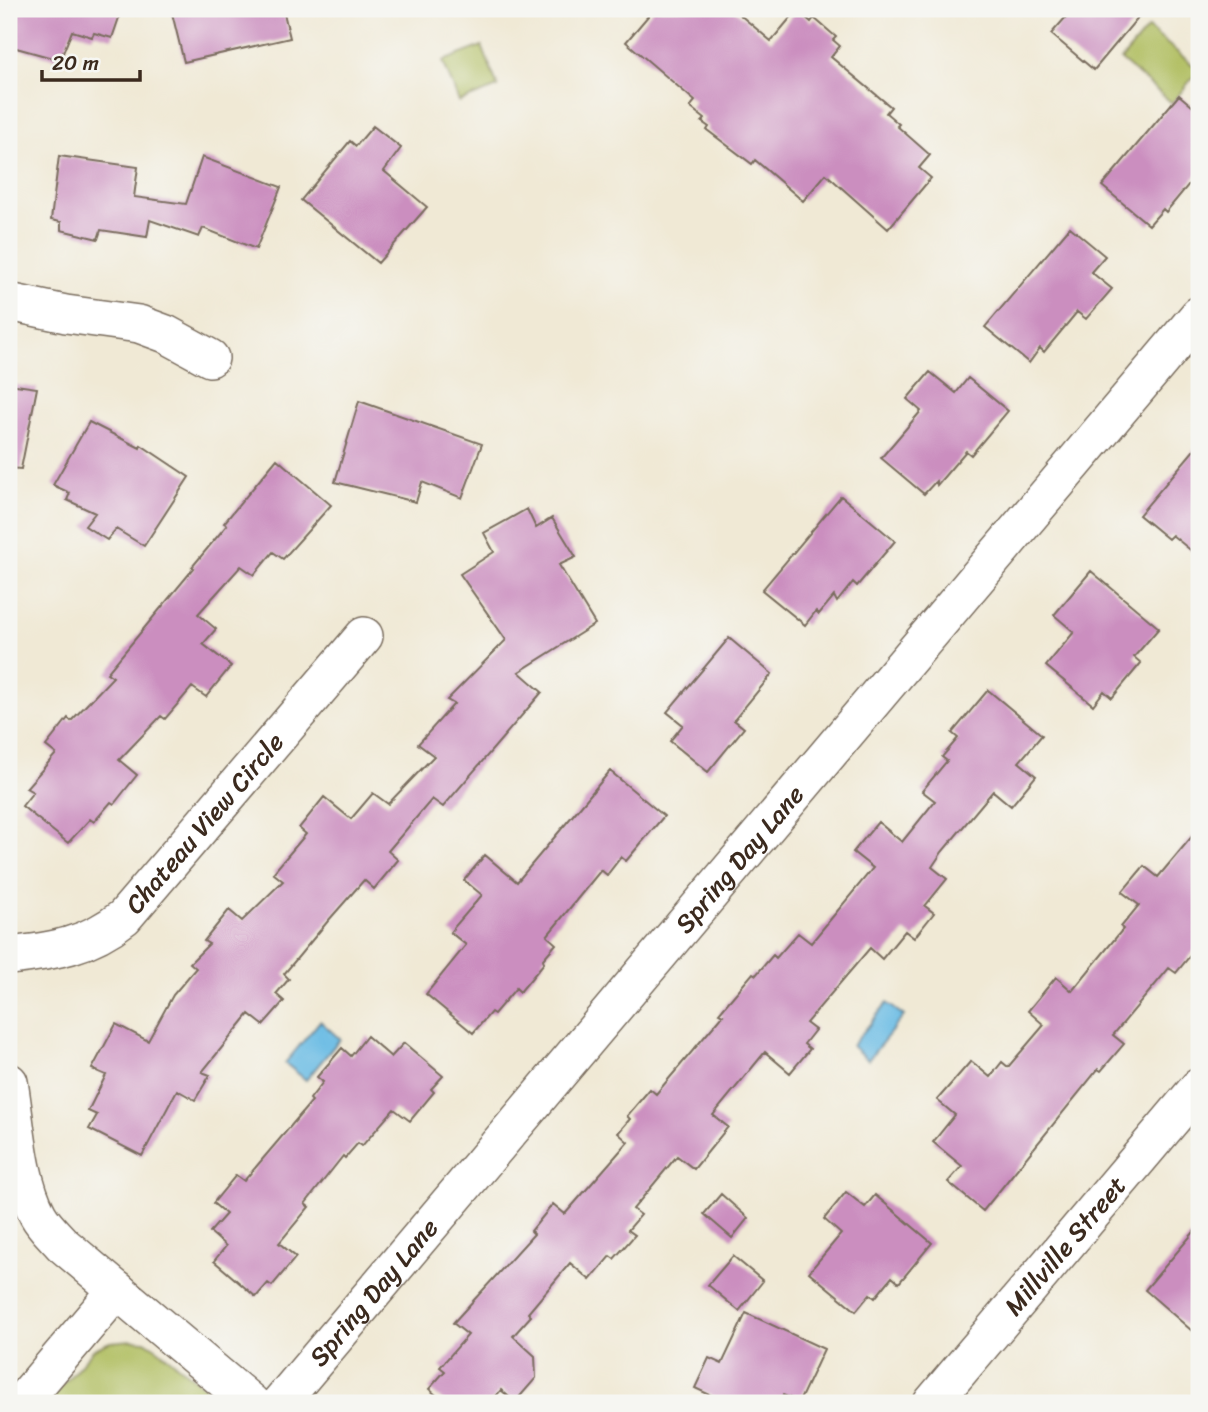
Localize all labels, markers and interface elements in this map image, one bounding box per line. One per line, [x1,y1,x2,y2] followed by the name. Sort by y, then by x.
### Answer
[42,38,140,82] scale bar
[52,44,99,82] text: 20 m
[113,721,296,924] street label: Chateau View Circle
[663,774,816,944] street label: Spring Day Lane
[992,1165,1138,1326] street label: Millville Street
[297,1207,450,1377] street label: Spring Day Lane

